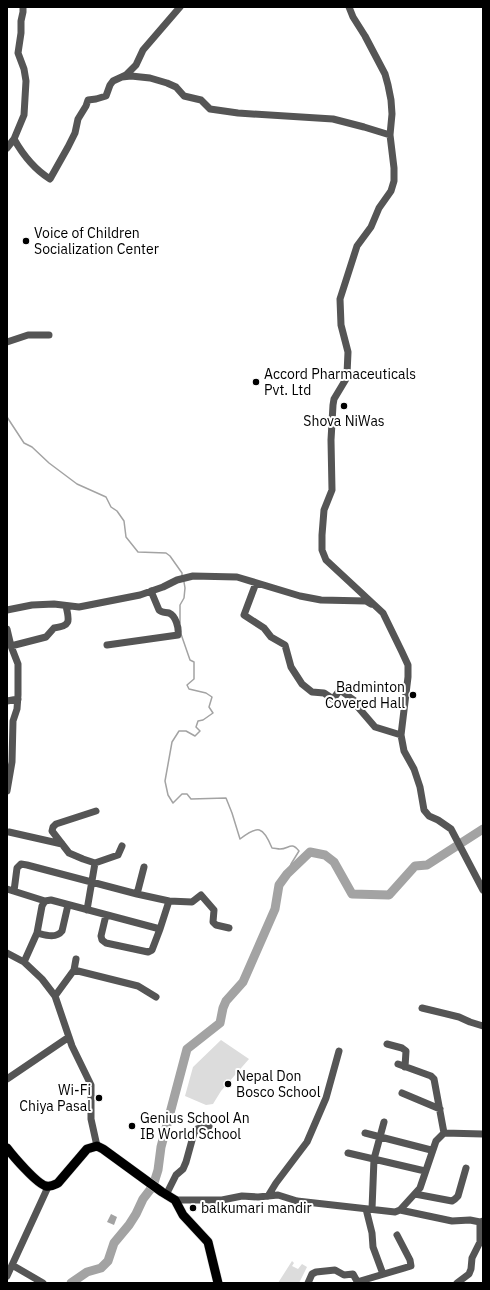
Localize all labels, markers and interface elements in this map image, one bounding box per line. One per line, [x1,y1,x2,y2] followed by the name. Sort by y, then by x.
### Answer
[34,224,159,258] place label: Voice of Children Socialization Center
[21,236,31,246] marker: Voice of Children Socialization Center
[264,365,416,399] place label: Accord Pharmaceuticals Pvt. Ltd
[251,377,261,387] marker: Accord Pharmaceuticals Pvt. Ltd
[339,401,349,411] marker: Shova NiWas
[303,412,385,430] place label: Shova NiWas
[325,678,405,712] place label: Badminton Covered Hall
[408,690,418,700] marker: Badminton Covered Hall
[236,1067,321,1101] place label: Nepal Don Bosco School
[223,1079,233,1089] marker: Nepal Don Bosco School
[19,1081,91,1115] place label: Wi-Fi Chiya Pasal
[94,1093,104,1103] marker: Wi-Fi Chiya Pasal
[140,1109,250,1143] place label: Genius School An IB World School
[127,1121,137,1131] marker: Genius School An IB World School
[201,1199,312,1217] place label: balkumari mandir
[188,1203,198,1213] marker: balkumari mandir

